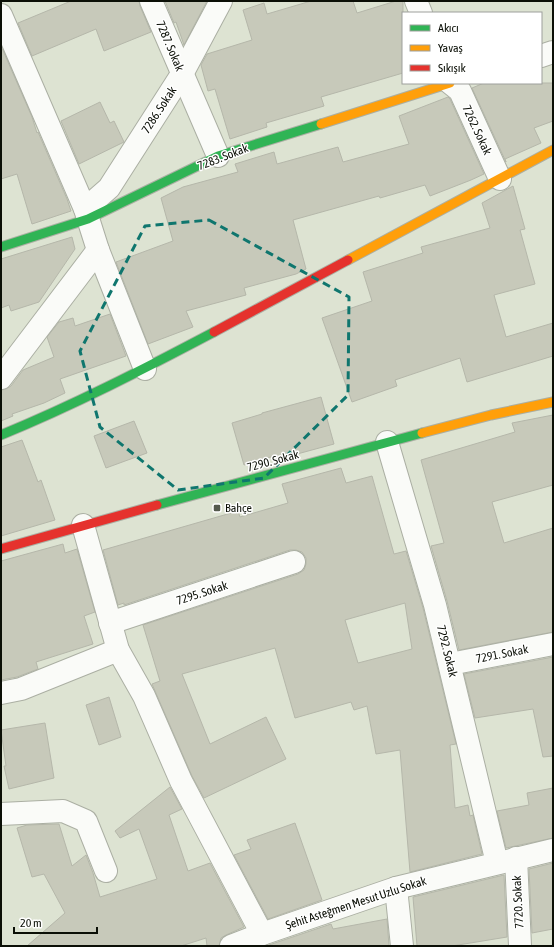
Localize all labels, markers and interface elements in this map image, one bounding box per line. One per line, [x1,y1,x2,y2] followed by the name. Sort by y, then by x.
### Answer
[402,12,542,84] legend
[153,19,187,74] street label: 7287. Sokak
[438,21,459,35] text: Akıcı
[438,41,463,55] text: Yavaş
[438,61,466,75] text: Sıkışık
[139,83,180,136] street label: 7286. Sokak
[459,103,495,158] street label: 7262. Sokak
[196,141,251,173] street label: 7283. Sokak
[246,447,301,475] street label: 7290. Sokak
[225,501,252,515] place label: Bahçe
[212,503,222,513] marker: Bahçe
[175,578,230,608] street label: 7295. Sokak
[434,624,460,679] street label: 7292. Sokak
[475,642,530,666] street label: 7291. Sokak
[284,873,429,932] street label: Şehit Asteğmen Mesut Uzlu Sokak
[510,874,526,929] street label: 7720. Sokak
[14,909,97,935] scale bar
[20,916,42,930] text: 20 m

